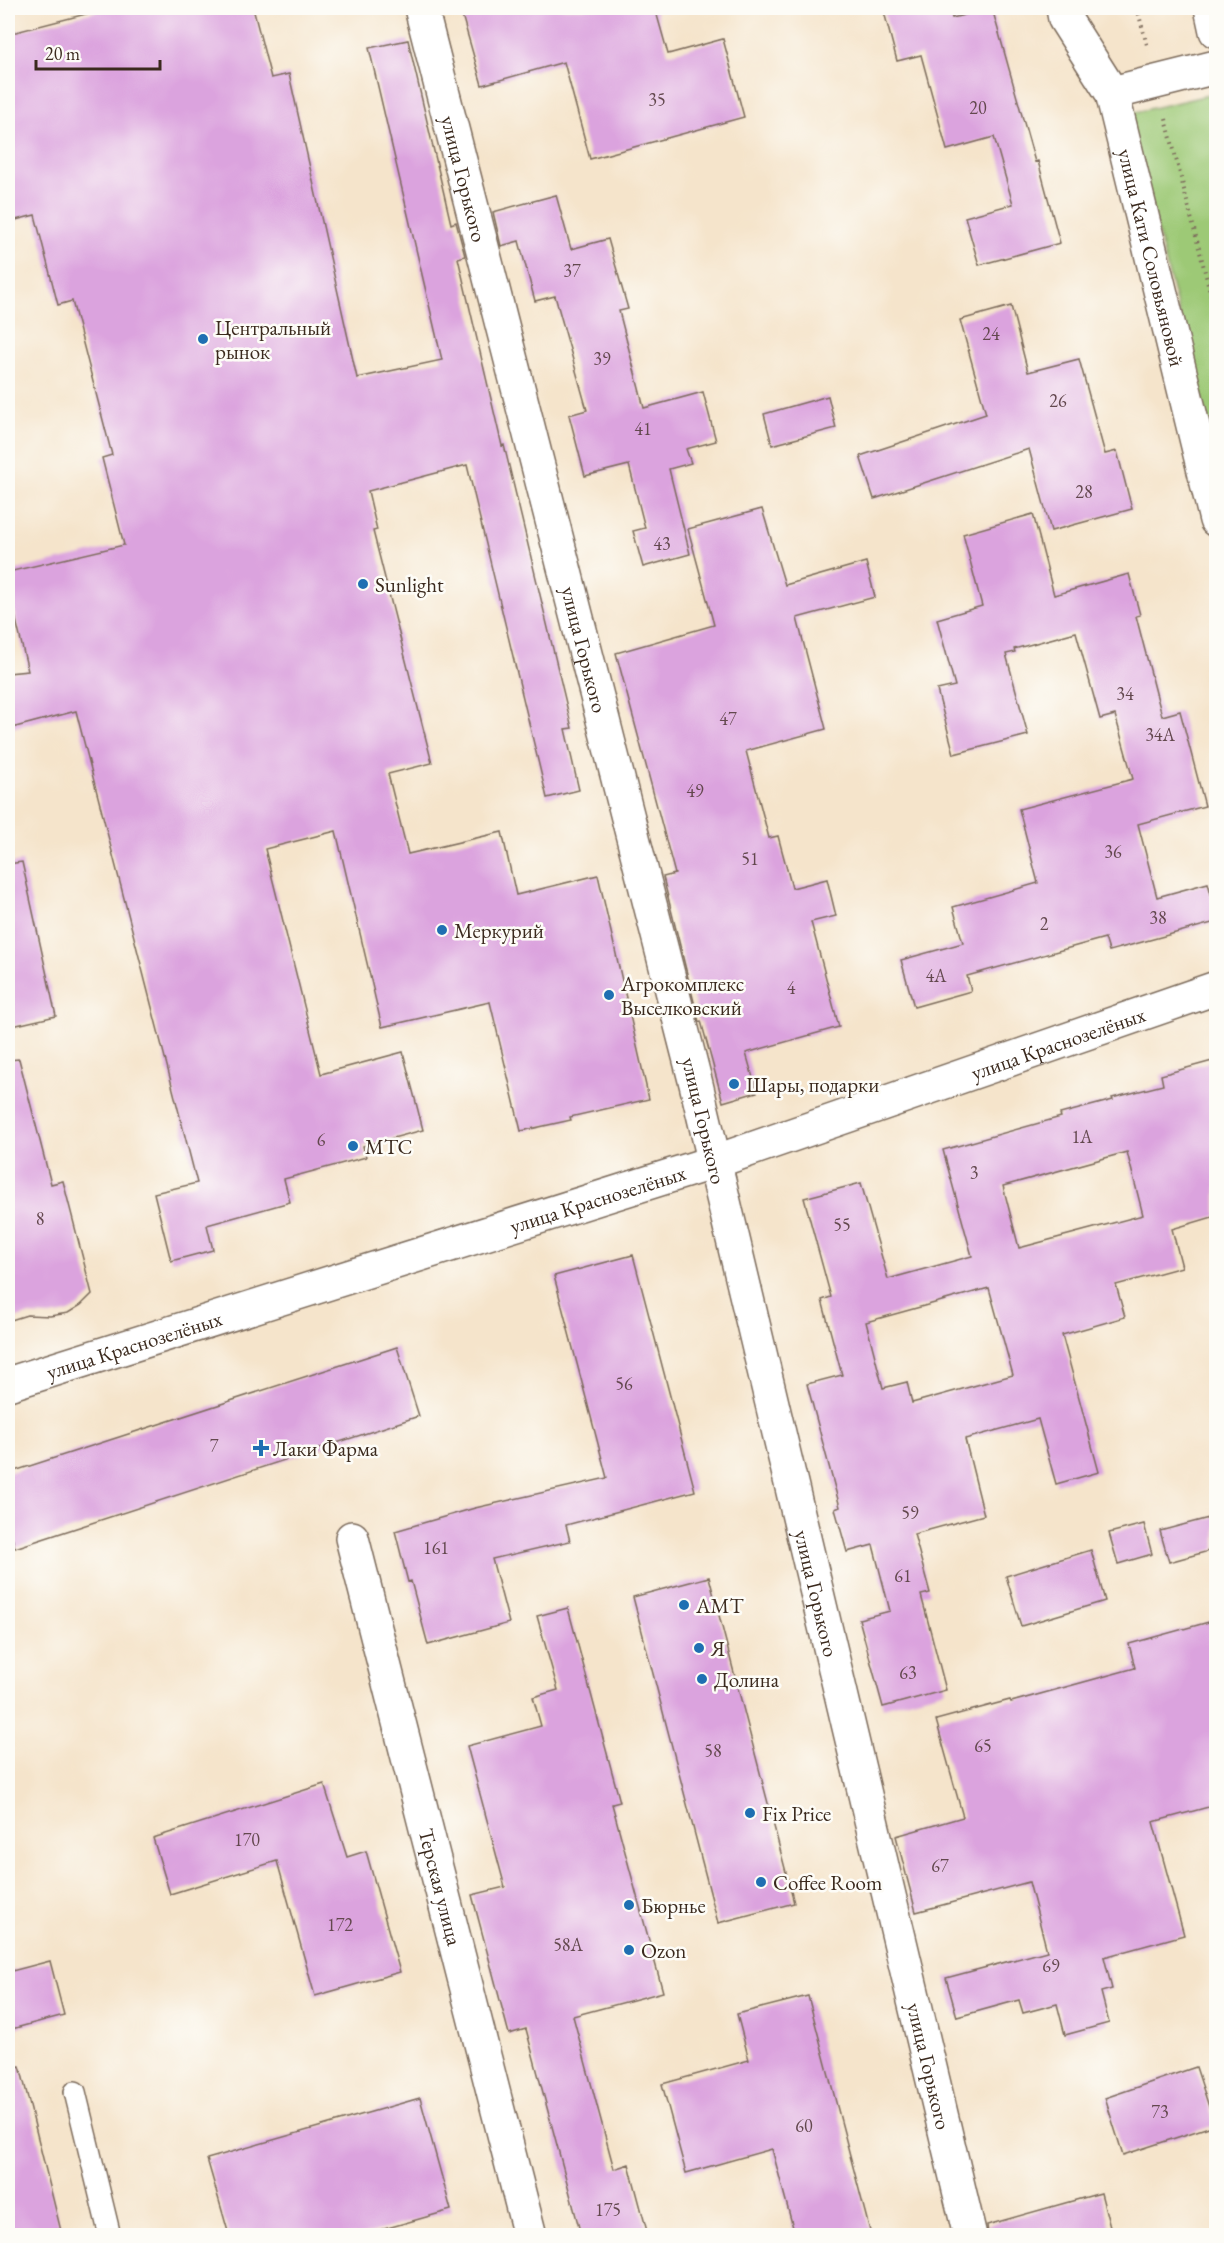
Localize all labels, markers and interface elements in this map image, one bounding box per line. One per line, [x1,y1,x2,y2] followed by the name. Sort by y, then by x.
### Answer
[36,33,160,71] scale bar
[45,42,80,65] text: 20 m
[648,88,666,111] house number: 35
[969,96,987,119] house number: 20
[435,112,494,245] street label: улица Горького
[1112,146,1192,369] street label: улица Кати Соловьяновой
[563,259,581,282] house number: 37
[215,314,331,365] place label: Центральный рынок
[982,322,1000,345] house number: 24
[196,332,210,346] marker: Центральный рынок
[593,347,611,370] house number: 39
[1049,389,1067,412] house number: 26
[634,417,652,440] house number: 41
[1075,480,1093,503] house number: 28
[653,532,671,555] house number: 43
[375,571,444,598] place label: Sunlight
[356,577,370,591] marker: Sunlight
[556,583,614,716] street label: улица Горького
[1116,682,1134,705] house number: 34
[719,707,737,730] house number: 47
[1145,723,1175,746] house number: 34А
[686,779,704,802] house number: 49
[1104,840,1122,863] house number: 36
[741,847,759,870] house number: 51
[1149,906,1167,929] house number: 38
[1040,912,1049,935] house number: 2
[454,917,544,944] place label: Меркурий
[435,923,449,937] marker: Меркурий
[925,964,947,987] house number: 4А
[620,970,744,1021] place label: Агрокомплекс Выселковский
[787,976,796,999] house number: 4
[602,988,616,1002] marker: Агрокомплекс Выселковский
[967,1000,1149,1085] street label: улица Краснозелёных
[676,1054,733,1187] street label: улица Горького
[746,1071,879,1098] place label: Шары, подарки
[727,1077,741,1091] marker: Шары, подарки
[1071,1125,1093,1148] house number: 1А
[317,1128,326,1151] house number: 6
[365,1133,412,1160] place label: МТС
[346,1139,360,1153] marker: МТС
[506,1158,689,1239] street label: улица Краснозелёных
[970,1161,978,1184] house number: 3
[36,1207,44,1230] house number: 8
[833,1213,851,1236] house number: 55
[43,1304,225,1385] street label: улица Краснозелёных
[615,1372,633,1395] house number: 56
[210,1434,219,1457] house number: 7
[273,1435,379,1462] place label: Лаки Фарма
[254,1441,268,1455] marker: Лаки Фарма
[901,1501,919,1524] house number: 59
[789,1527,845,1659] street label: улица Горького
[423,1536,449,1559] house number: 161
[894,1564,912,1587] house number: 61
[695,1592,744,1619] place label: АМТ
[677,1598,691,1612] marker: АМТ
[710,1635,725,1662] place label: Я
[692,1641,706,1655] marker: Я
[899,1661,917,1684] house number: 63
[714,1666,780,1693] place label: Долина
[695,1672,709,1686] marker: Долина
[974,1734,992,1757] house number: 65
[704,1739,722,1762] house number: 58
[762,1800,831,1827] place label: Fix Price
[743,1806,757,1820] marker: Fix Price
[413,1825,469,1949] street label: Терская улица
[234,1828,260,1851] house number: 170
[931,1854,949,1877] house number: 67
[773,1869,882,1896] place label: Coffee Room
[754,1875,768,1889] marker: Coffee Room
[641,1892,706,1919] place label: Бюрнье
[622,1898,636,1912] marker: Бюрнье
[327,1913,353,1936] house number: 172
[553,1933,583,1956] house number: 58А
[641,1937,686,1964] place label: Ozon
[622,1943,636,1957] marker: Ozon
[1042,1954,1060,1977] house number: 69
[901,2000,958,2132] street label: улица Горького
[1151,2100,1169,2123] house number: 73
[795,2114,813,2137] house number: 60
[595,2198,621,2221] house number: 175

